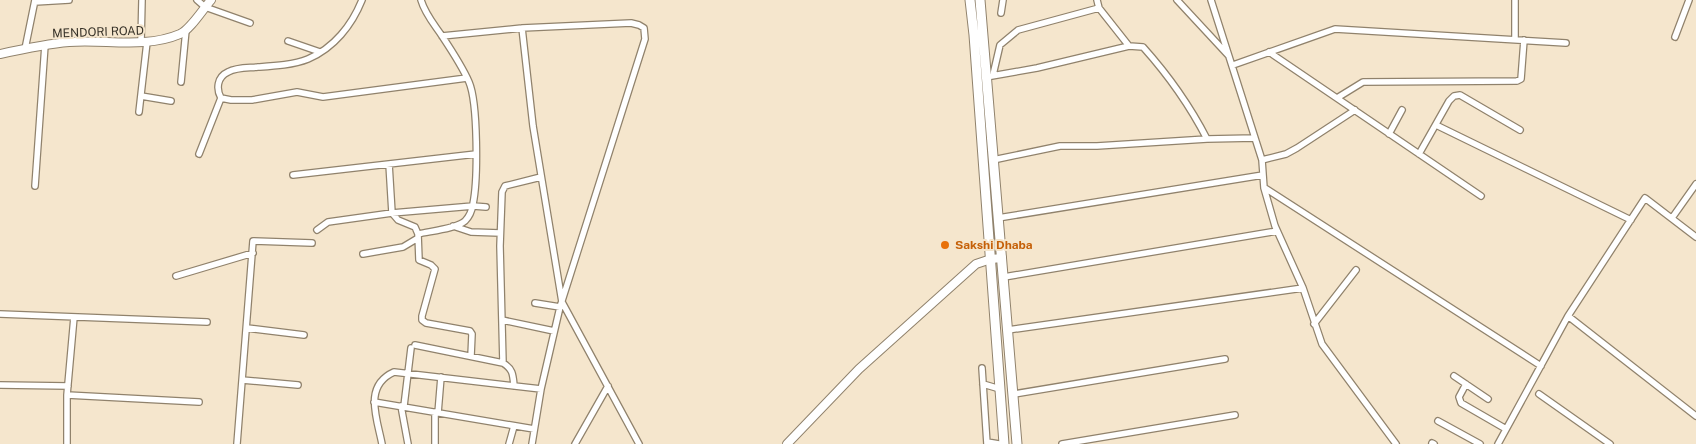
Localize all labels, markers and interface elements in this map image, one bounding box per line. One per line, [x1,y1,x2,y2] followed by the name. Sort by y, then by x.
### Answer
[52,23,144,41] street label: MENDORI ROAD
[955,238,1033,252] place label: Sakshi Dhaba
[939,239,951,251] marker: Sakshi Dhaba

